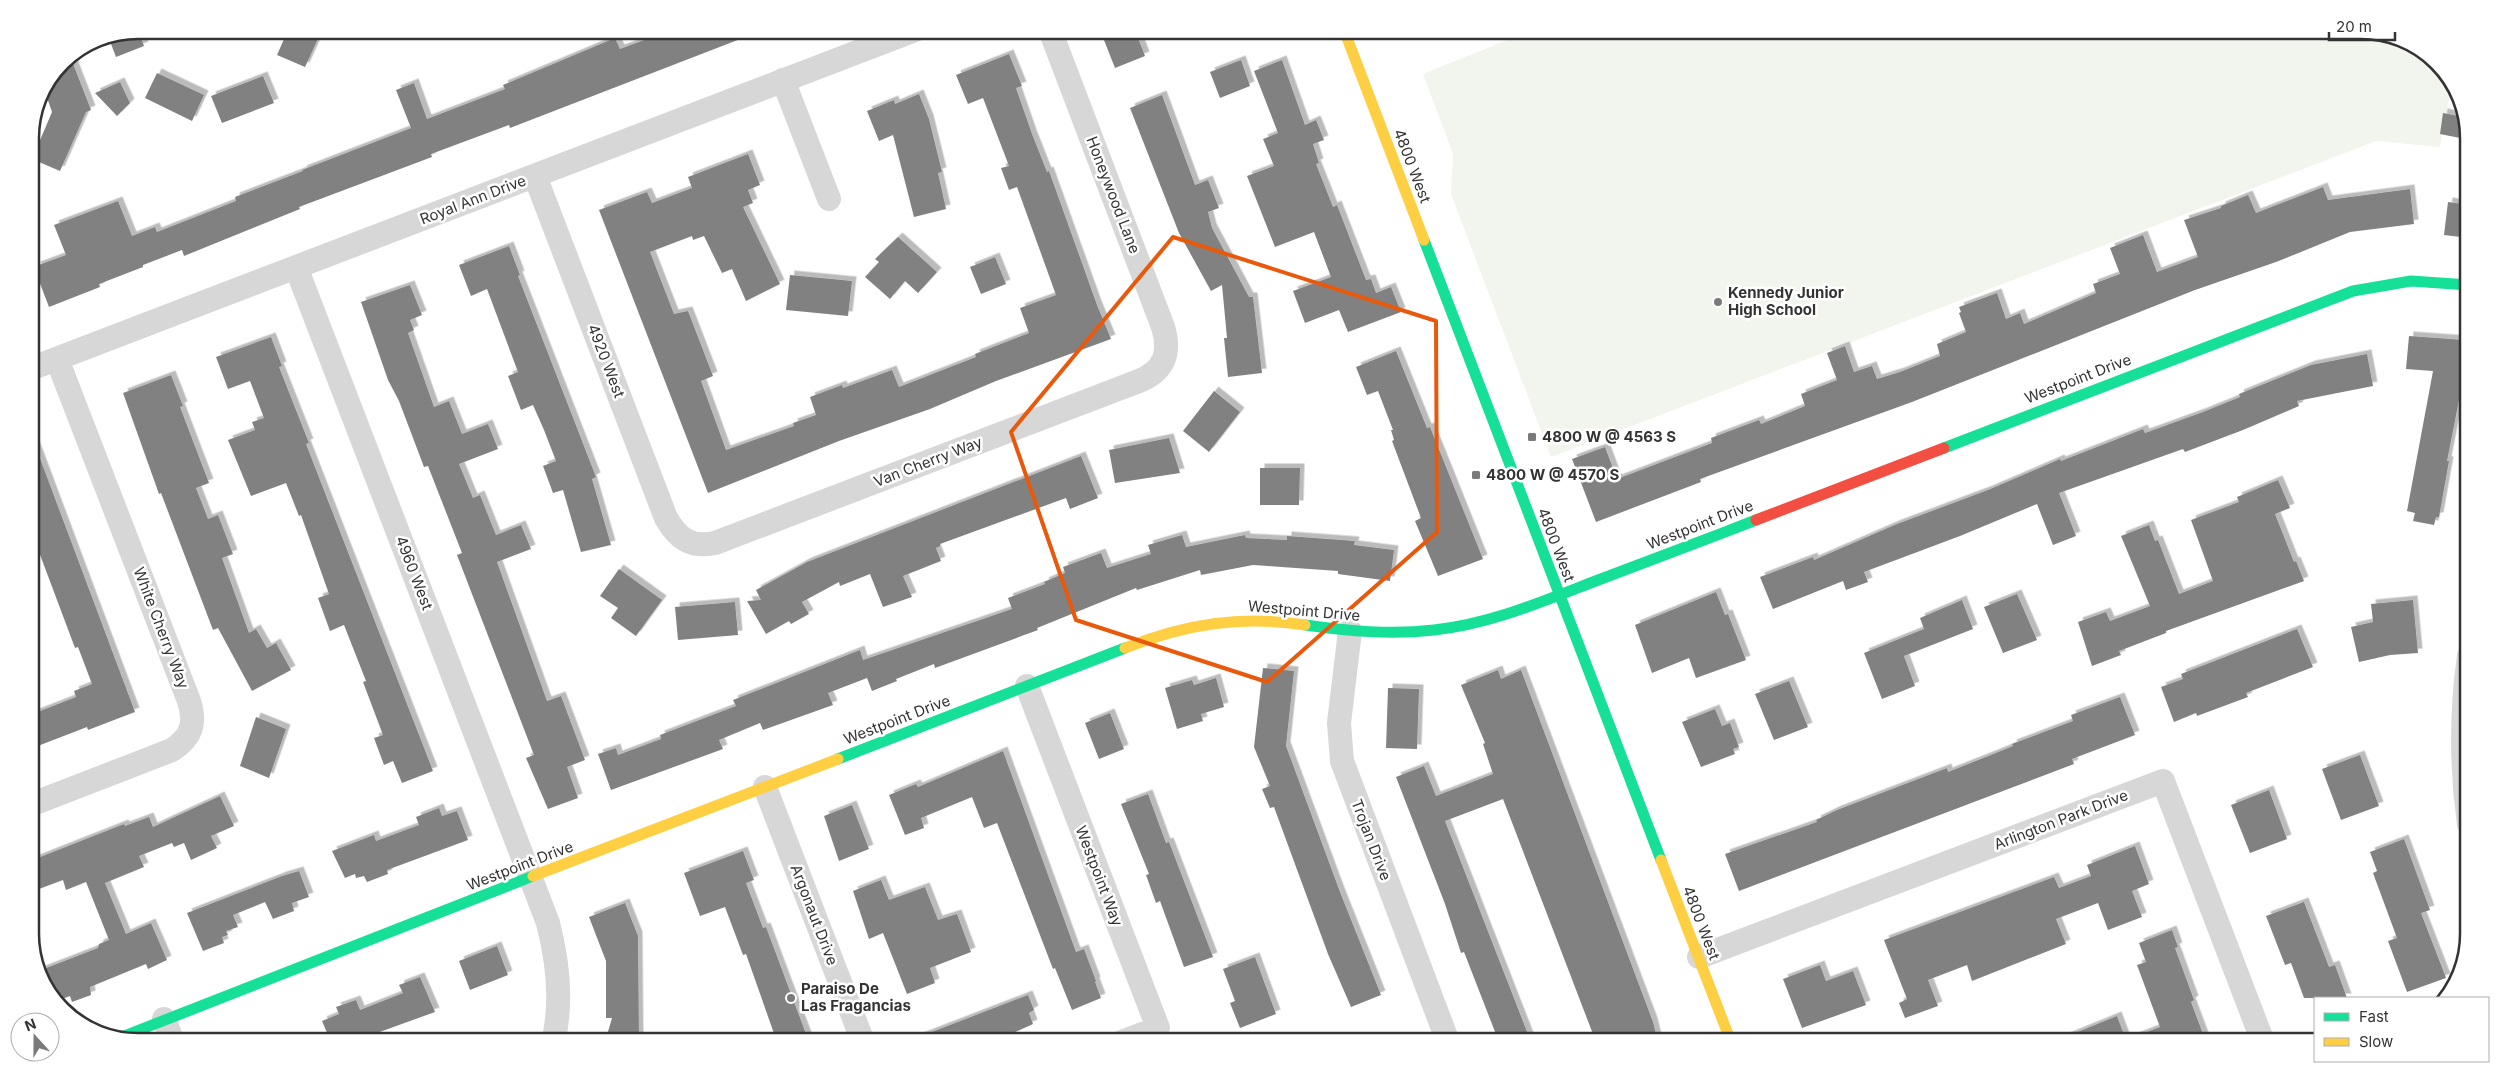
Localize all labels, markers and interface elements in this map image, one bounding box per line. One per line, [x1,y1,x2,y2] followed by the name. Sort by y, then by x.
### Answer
[2329,10,2395,42] scale bar
[2336,17,2372,36] text: 20 m
[1390,126,1435,206] street label: 4800 West
[1082,134,1145,256] street label: Honeywood Lane
[417,171,529,229] street label: Royal Ann Drive
[1728,283,1844,319] place label: Kennedy Junior High School
[1712,296,1724,308] marker: Kennedy Junior High School
[584,321,629,400] street label: 4920 West
[2022,349,2134,408] street label: Westpoint Drive
[1542,427,1676,446] place label: 4800 W @ 4563 S
[1526,431,1538,443] marker: 4800 W @ 4563 S
[871,432,985,491] street label: Van Cherry Way
[1486,465,1619,484] place label: 4800 W @ 4570 S
[1470,469,1482,481] marker: 4800 W @ 4570 S
[1644,495,1756,554] street label: Westpoint Drive
[1534,505,1579,585] street label: 4800 West
[392,533,437,613] street label: 4960 West
[130,564,194,692] street label: White Cherry Way
[1247,596,1361,625] street label: Westpoint Drive
[841,690,953,749] street label: Westpoint Drive
[1991,785,2130,854] street label: Arlington Park Drive
[1347,796,1396,883] street label: Trojan Drive
[1072,823,1128,929] street label: Westpoint Way
[464,836,576,895] street label: Westpoint Drive
[787,862,842,968] street label: Argonaut Drive
[1679,883,1724,963] street label: 4800 West
[801,979,911,1015] place label: Paraiso De Las Fragancias
[785,992,797,1004] marker: Paraiso De Las Fragancias
[2314,997,2489,1062] legend
[2359,1007,2389,1026] text: Fast
[10,1012,60,1062] north arrow
[22,1015,38,1034] text: N
[2359,1032,2393,1051] text: Slow

